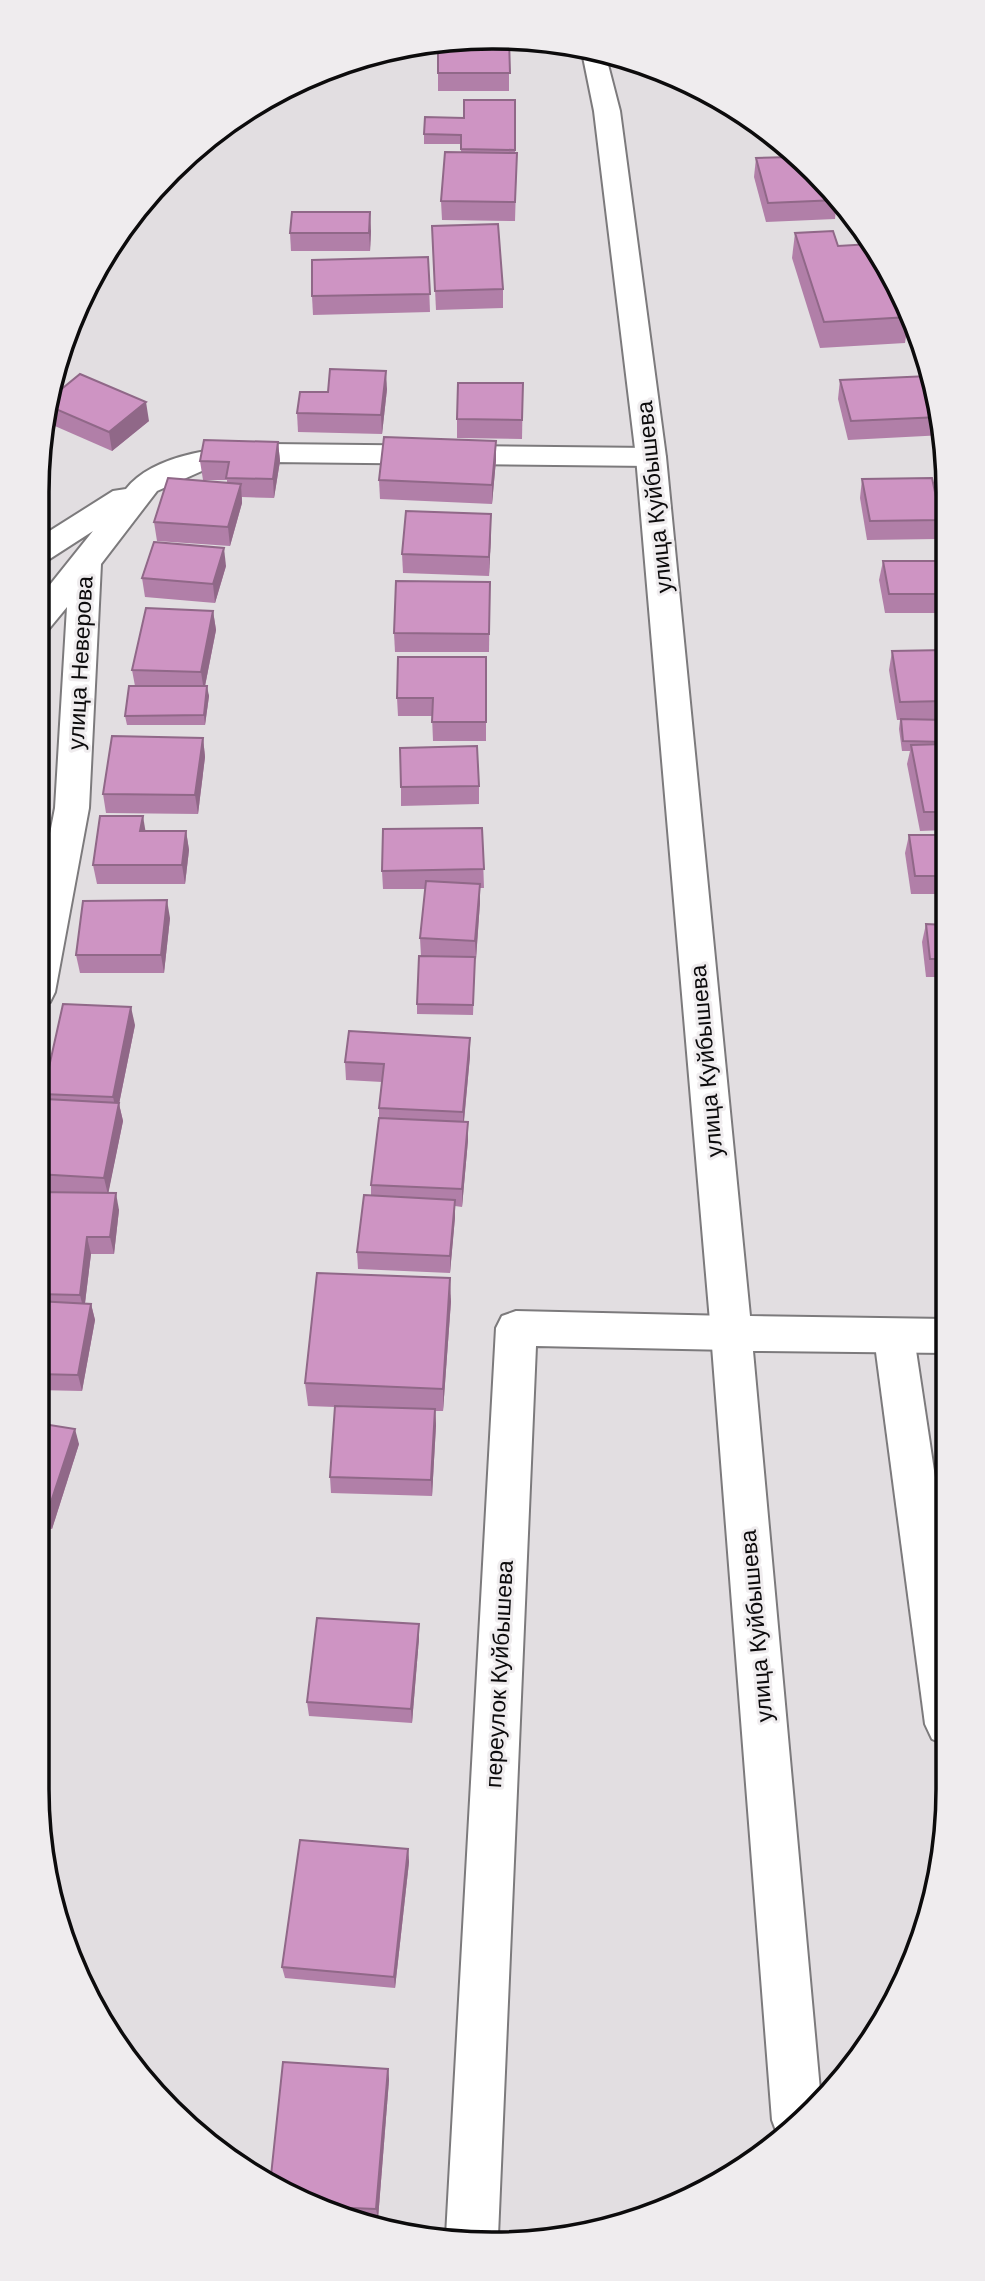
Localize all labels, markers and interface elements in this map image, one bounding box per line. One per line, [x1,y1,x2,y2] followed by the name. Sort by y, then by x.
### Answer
[631,399,677,594] street label: улица Куйбышева
[62,575,98,751] street label: улица Неверова
[685,964,727,1158] street label: улица Куйбышева
[735,1529,777,1723] street label: улица Куйбышева
[480,1559,518,1788] street label: переулок Куйбышева

